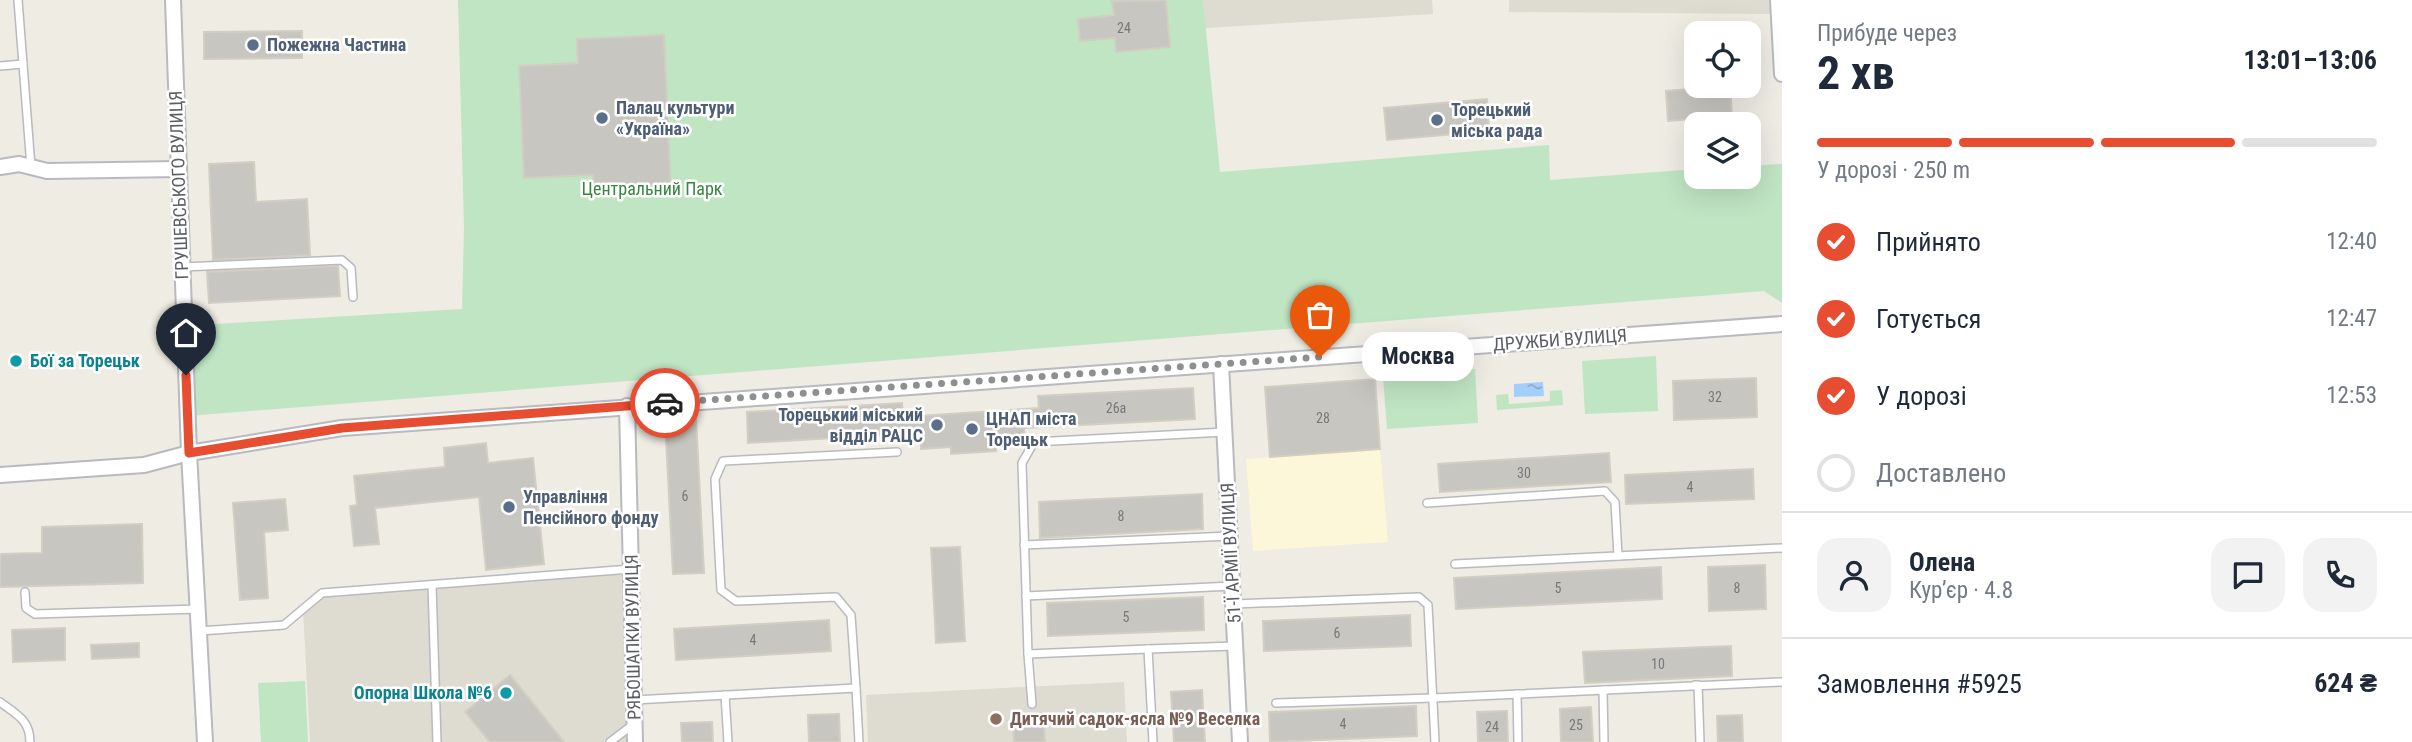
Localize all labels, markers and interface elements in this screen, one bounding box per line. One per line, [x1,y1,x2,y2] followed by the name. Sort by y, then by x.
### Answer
[1117,20,1131,36] house number: 24
[1817,20,1957,47] text: Прибуде через
[1684,21,1761,189] map controls
[1684,21,1761,98] button: locate
[267,34,406,55] place label: Пожежна Частина
[245,37,261,53] marker: Пожежна Частина
[2243,45,2377,75] text: 13:01–13:06
[1817,46,1895,100] text: 2 хв
[165,90,192,280] street label: ГРУШЕВСЬКОГО ВУЛИЦЯ
[616,97,734,139] place label: Палац культури «Україна»
[1451,99,1542,141] place label: Торецький міська рада
[594,110,610,126] marker: Палац культури «Україна»
[1429,112,1445,128] marker: Торецький міська рада
[1684,112,1761,189] button: layers
[1817,157,1970,184] text: У дорозі · 250 m
[581,178,723,199] park label: Центральний Парк
[1817,223,1855,261] icon: check
[1876,227,1981,257] text: Прийнято
[2326,228,2377,255] text: 12:40
[1290,285,1350,357] pin
[1301,296,1339,334] icon: bag
[1817,300,1855,338] icon: check
[156,303,216,375] pin
[1876,304,1981,334] text: Готується
[2326,305,2377,332] text: 12:47
[167,314,205,352] icon: home
[1492,324,1628,355] street label: ДРУЖБИ ВУЛИЦЯ
[1362,332,1474,382] callout: Москва
[1381,343,1455,370] text: Москва
[30,350,140,371] place label: Бої за Торецьк
[8,353,24,369] marker: Бої за Торецьк
[630,368,700,438] courier
[1817,377,1855,415] icon: check
[1876,381,1967,411] text: У дорозі
[2326,382,2377,409] text: 12:53
[646,384,684,422] icon: car
[1708,389,1722,405] house number: 32
[1106,400,1126,416] house number: 26а
[778,404,923,446] place label: Торецький міський відділ РАЦС
[986,408,1076,450] place label: ЦНАП міста Торецьк
[1316,410,1330,426] house number: 28
[929,417,945,433] marker: Торецький міський відділ РАЦС
[964,421,980,437] marker: ЦНАП міста Торецьк
[1876,458,2006,488] text: Доставлено
[1517,465,1531,481] house number: 30
[1687,479,1694,495] house number: 4
[1216,482,1245,624] street label: 51-Ї АРМІЇ ВУЛИЦЯ
[523,486,659,528] place label: Управління Пенсійного фонду
[682,488,689,504] house number: 6
[501,499,517,515] marker: Управління Пенсійного фонду
[1118,508,1125,524] house number: 8
[1817,538,1891,612] button: person
[2211,538,2285,612] button: chat
[2303,538,2377,612] button: phone
[1909,547,1975,577] text: Олена
[621,554,644,720] street label: РЯБОШАПКИ ВУЛИЦЯ
[1909,577,2013,604] text: Кур’єр · 4.8
[1555,580,1562,596] house number: 5
[1734,580,1741,596] house number: 8
[1123,609,1130,625] house number: 5
[1334,625,1341,641] house number: 6
[750,632,757,648] house number: 4
[1651,656,1665,672] house number: 10
[2314,668,2377,698] text: 624 ₴
[1817,669,2022,699] text: Замовлення #5925
[354,682,492,703] place label: Опорна Школа №6
[498,685,514,701] marker: Опорна Школа №6
[1010,708,1260,729] place label: Дитячий садок-ясла №9 Веселка
[988,711,1004,727] marker: Дитячий садок-ясла №9 Веселка
[1340,716,1347,732] house number: 4
[1569,717,1583,733] house number: 25
[1485,719,1499,735] house number: 24

